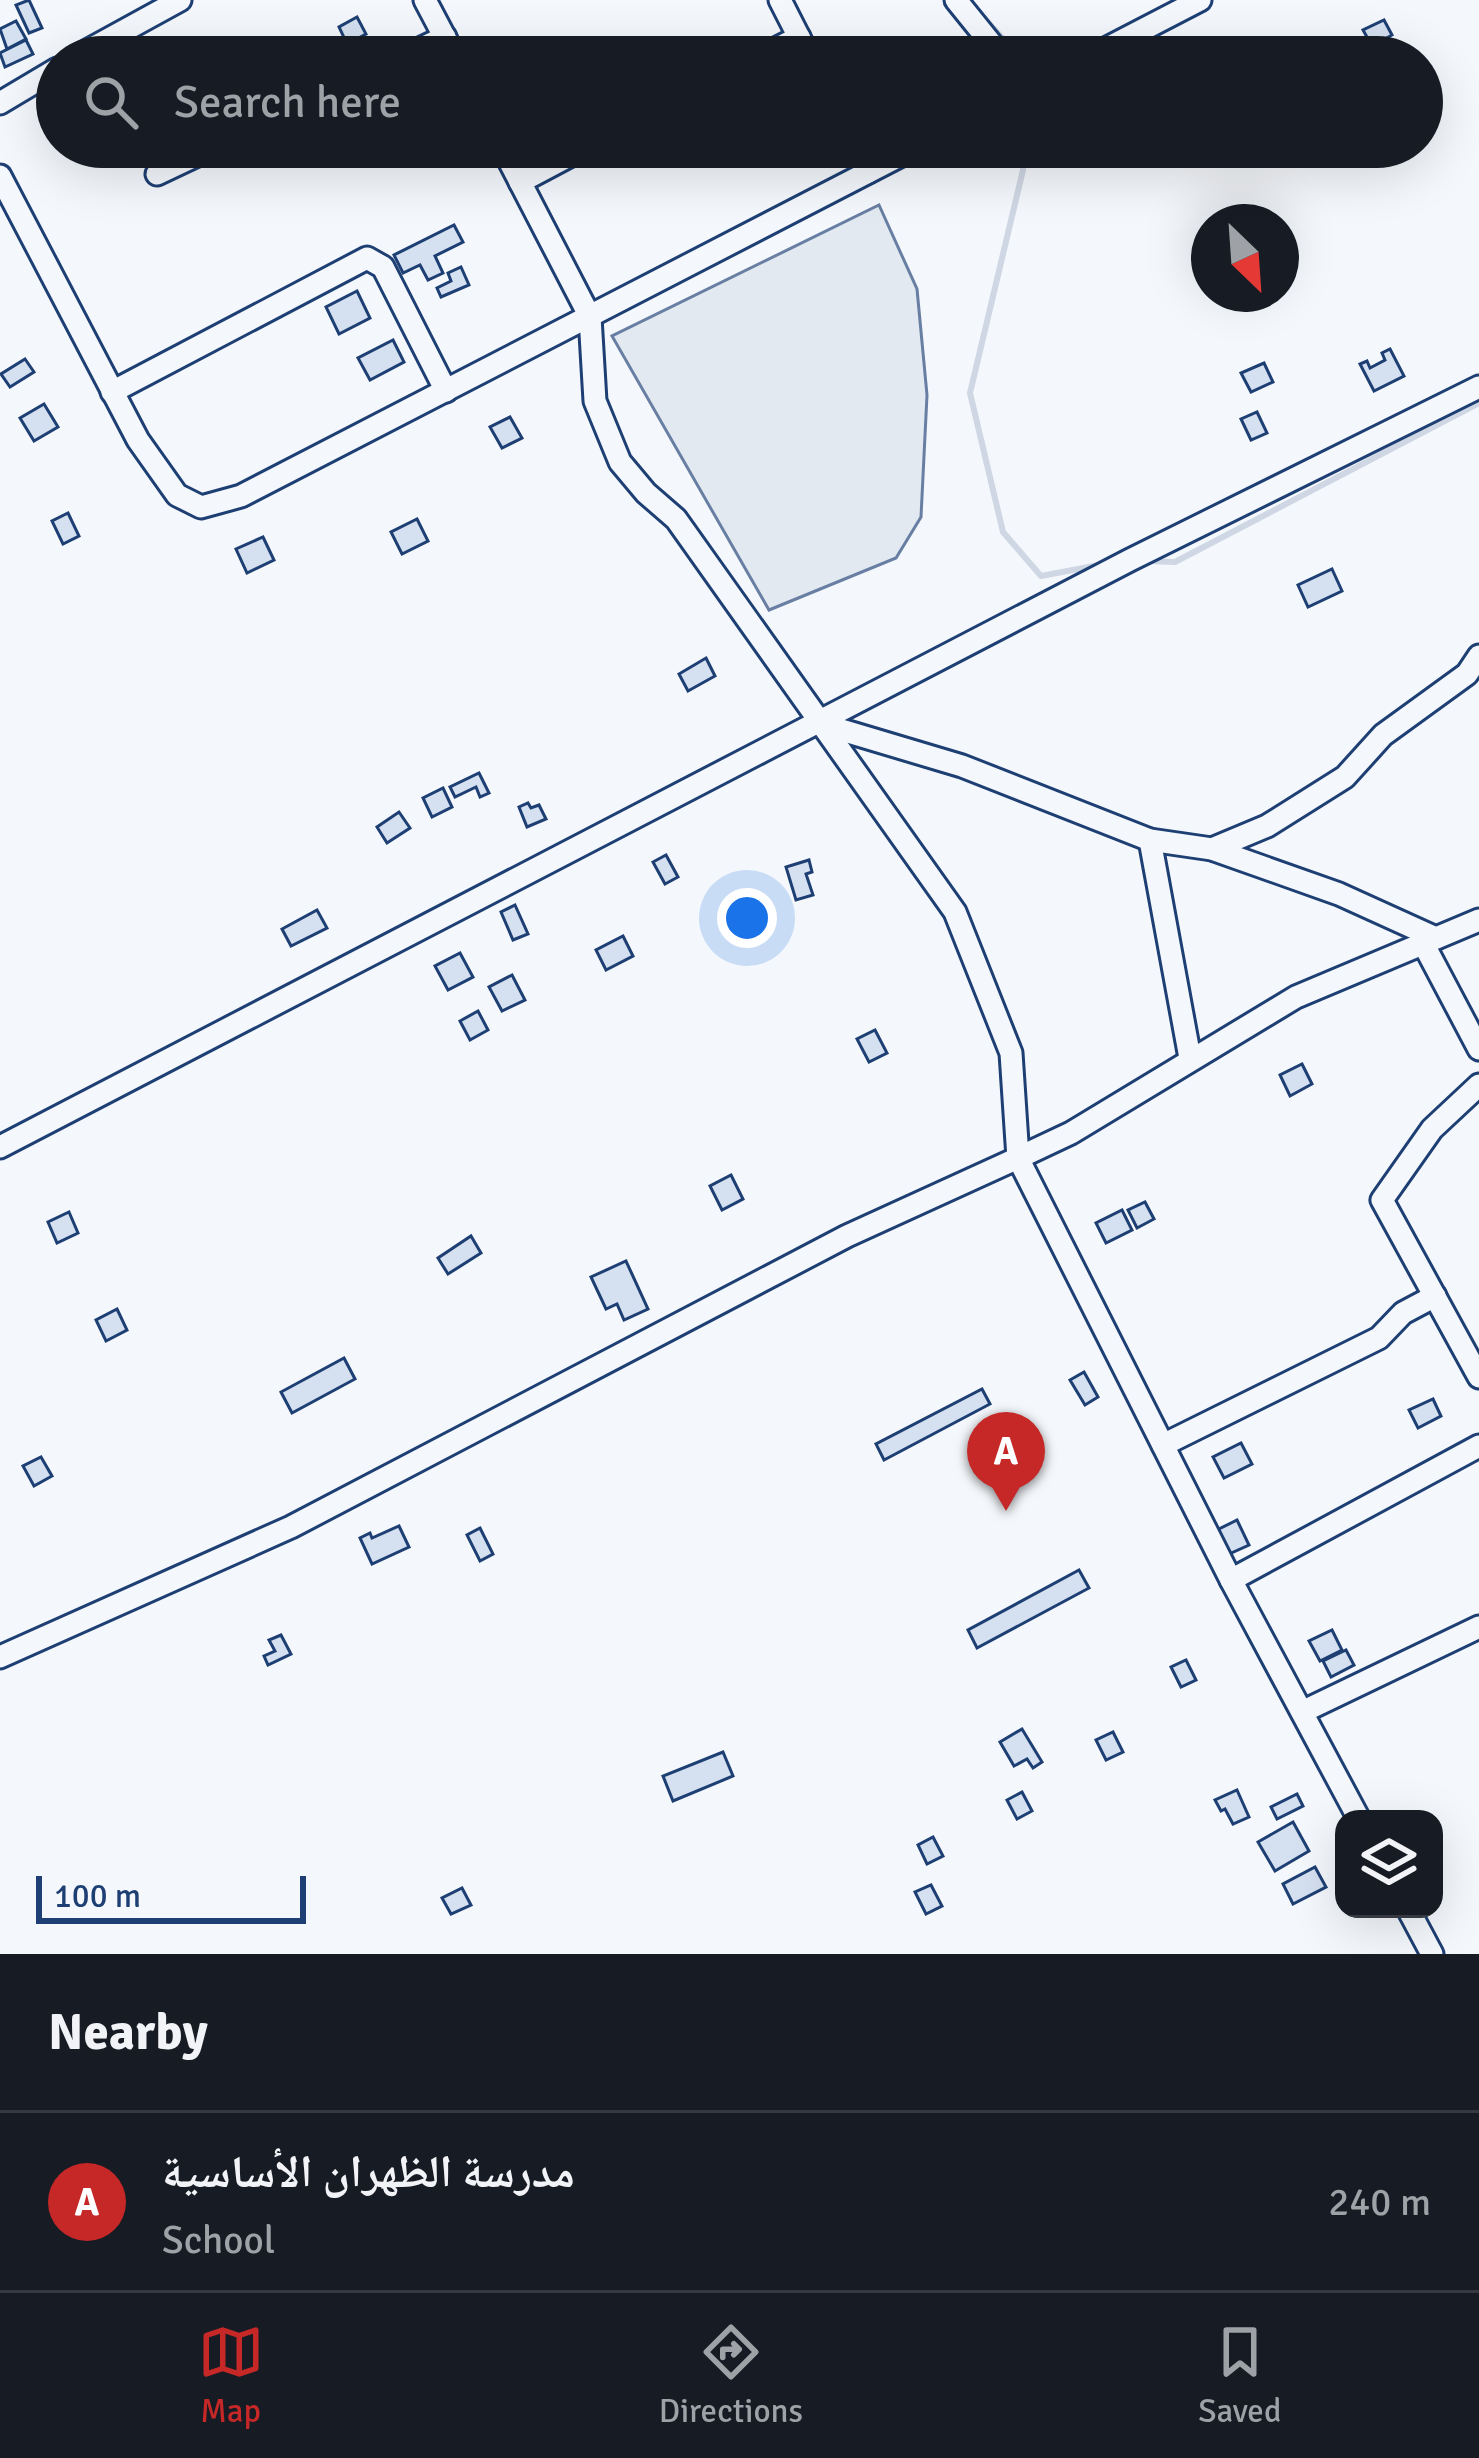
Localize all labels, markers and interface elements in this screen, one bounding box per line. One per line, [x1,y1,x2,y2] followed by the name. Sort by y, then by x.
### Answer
[36,36,1443,168] search box
[78,69,144,135] icon: search
[174,75,401,130] text: Search here
[1191,204,1299,312] north arrow
[717,888,777,948] your location
[967,1412,1045,1511] pin: A
[1335,1810,1443,1918] map controls
[1335,1810,1443,1918] button: layers
[36,1870,306,1923] scale bar
[54,1876,141,1917] text: 100 m
[48,2001,208,2064] text: Nearby
[162,2145,575,2200] text: مدرسة الظهران الأساسية
[75,2178,99,2226] text: A
[1328,2178,1431,2226] text: 240 m
[162,2216,275,2264] text: School
[198,2319,264,2432] tab: Map
[659,2319,803,2432] tab: Directions
[1198,2319,1281,2432] tab: Saved

